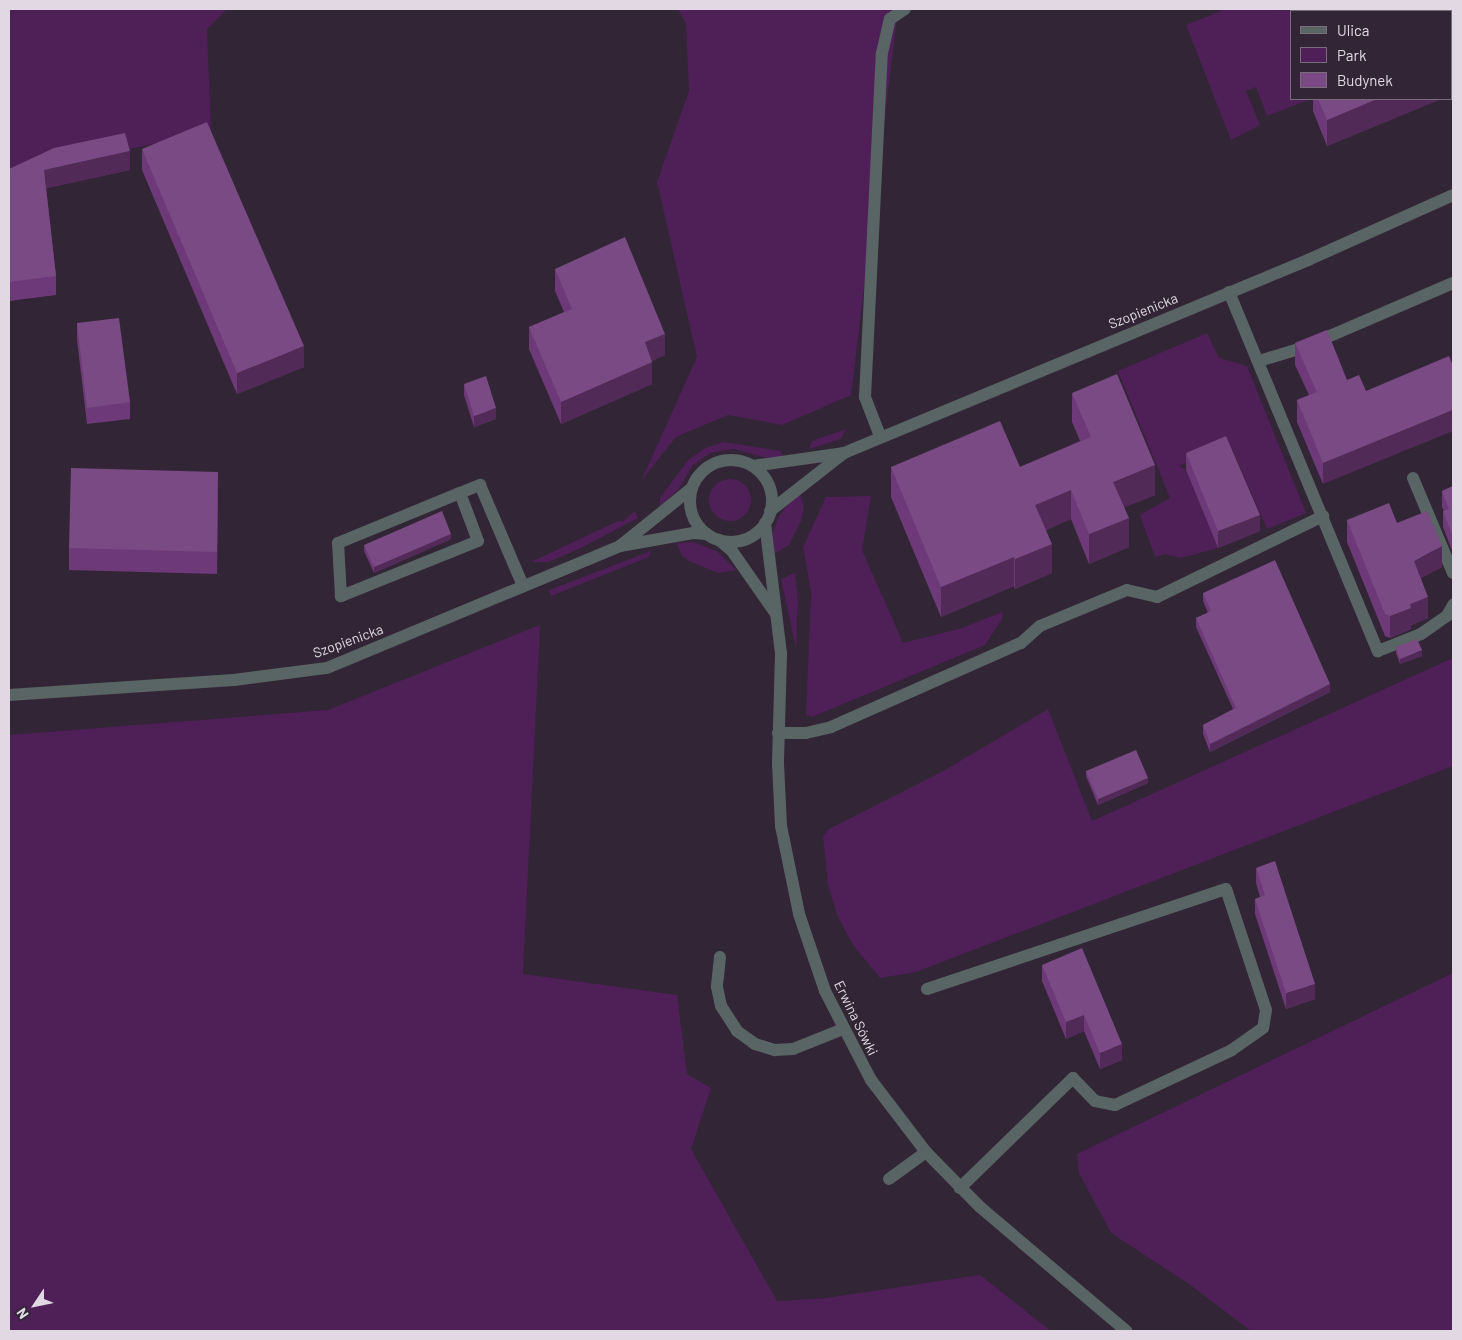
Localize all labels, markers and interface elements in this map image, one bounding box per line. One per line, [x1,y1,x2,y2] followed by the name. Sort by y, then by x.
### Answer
[1290,10,1452,100] legend
[1337,21,1369,39] text: Ulica
[1337,46,1366,64] text: Park
[1337,71,1393,89] text: Budynek
[1106,289,1180,333] street label: Szopienicka
[311,621,385,661] street label: Szopienicka
[831,978,881,1058] street label: Erwina Sówki
[10,1280,60,1330] north arrow
[12,1305,32,1322] text: N

